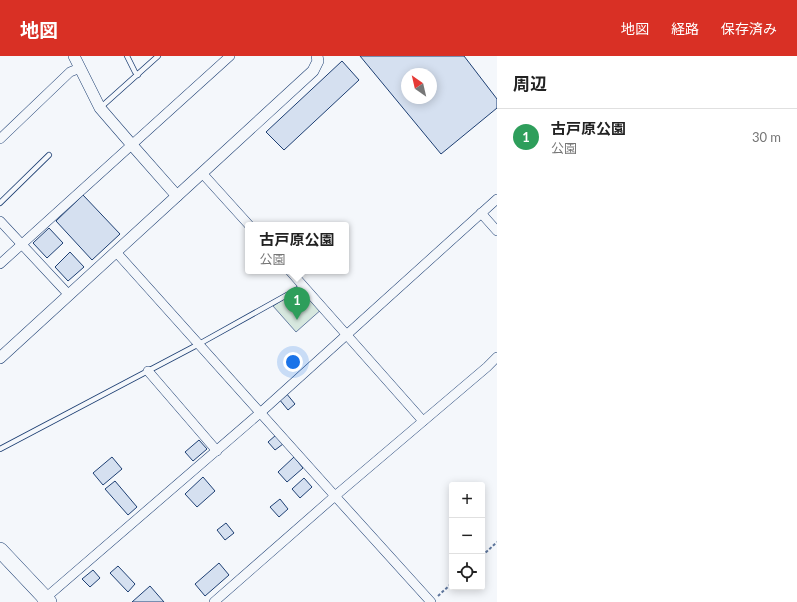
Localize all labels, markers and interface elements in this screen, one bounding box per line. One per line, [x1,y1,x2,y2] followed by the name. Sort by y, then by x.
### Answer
[20,18,58,41] text: 地図
[621,20,649,37] text: 地図
[671,20,699,37] text: 経路
[721,20,777,37] text: 保存済み
[401,68,437,104] north arrow
[513,73,547,94] text: 周辺
[551,119,626,137] text: 古戸原公園
[522,129,530,145] text: 1
[752,129,781,145] text: 30 m
[551,140,577,156] text: 公園
[245,222,349,274] popup
[259,230,335,248] text: 古戸原公園
[259,251,286,267] text: 公園
[284,287,310,320] pin: 1
[283,352,303,372] your location
[449,482,485,590] map controls
[449,482,485,518] button: +
[449,518,485,554] button: −
[449,554,485,590] button: locate

